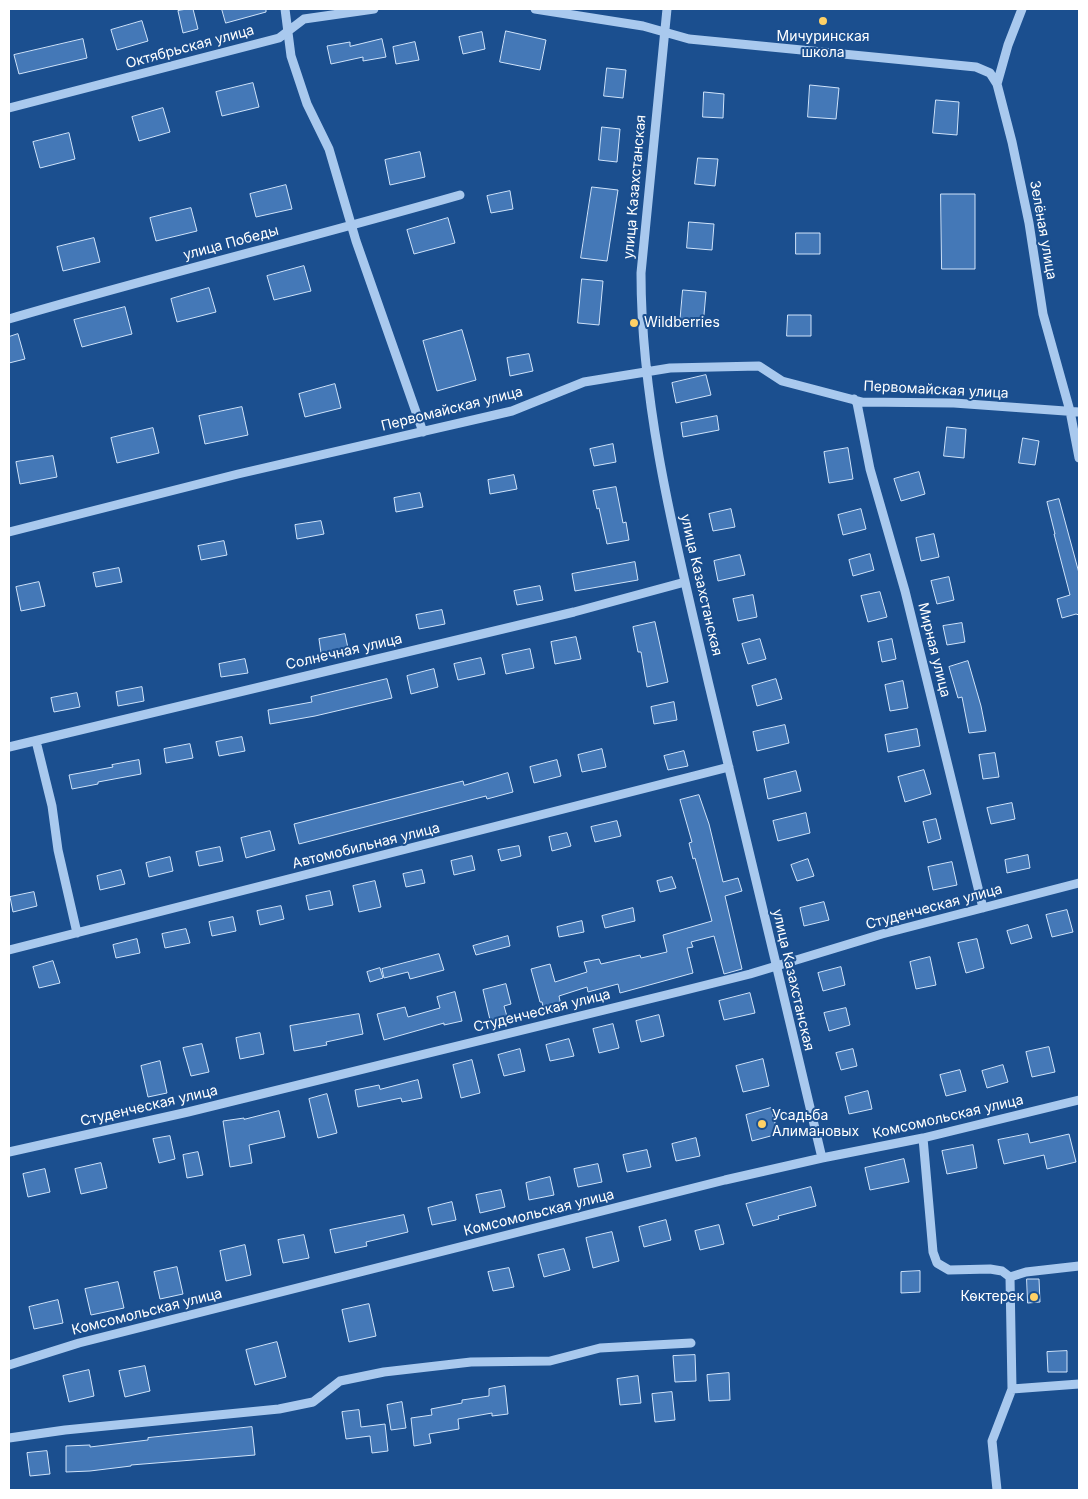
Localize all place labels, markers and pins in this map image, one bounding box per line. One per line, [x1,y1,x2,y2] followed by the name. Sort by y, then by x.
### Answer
[817,15,829,27] marker: Мичуринская школа
[776,29,870,62] place label: Мичуринская школа
[644,315,720,331] place label: Wildberries
[628,317,640,329] marker: Wildberries
[772,1108,859,1140] place label: Усадьба Алимановых
[756,1118,768,1130] marker: Усадьба Алимановых
[960,1289,1024,1305] place label: Көктерек
[1028,1291,1040,1303] marker: Көктерек

